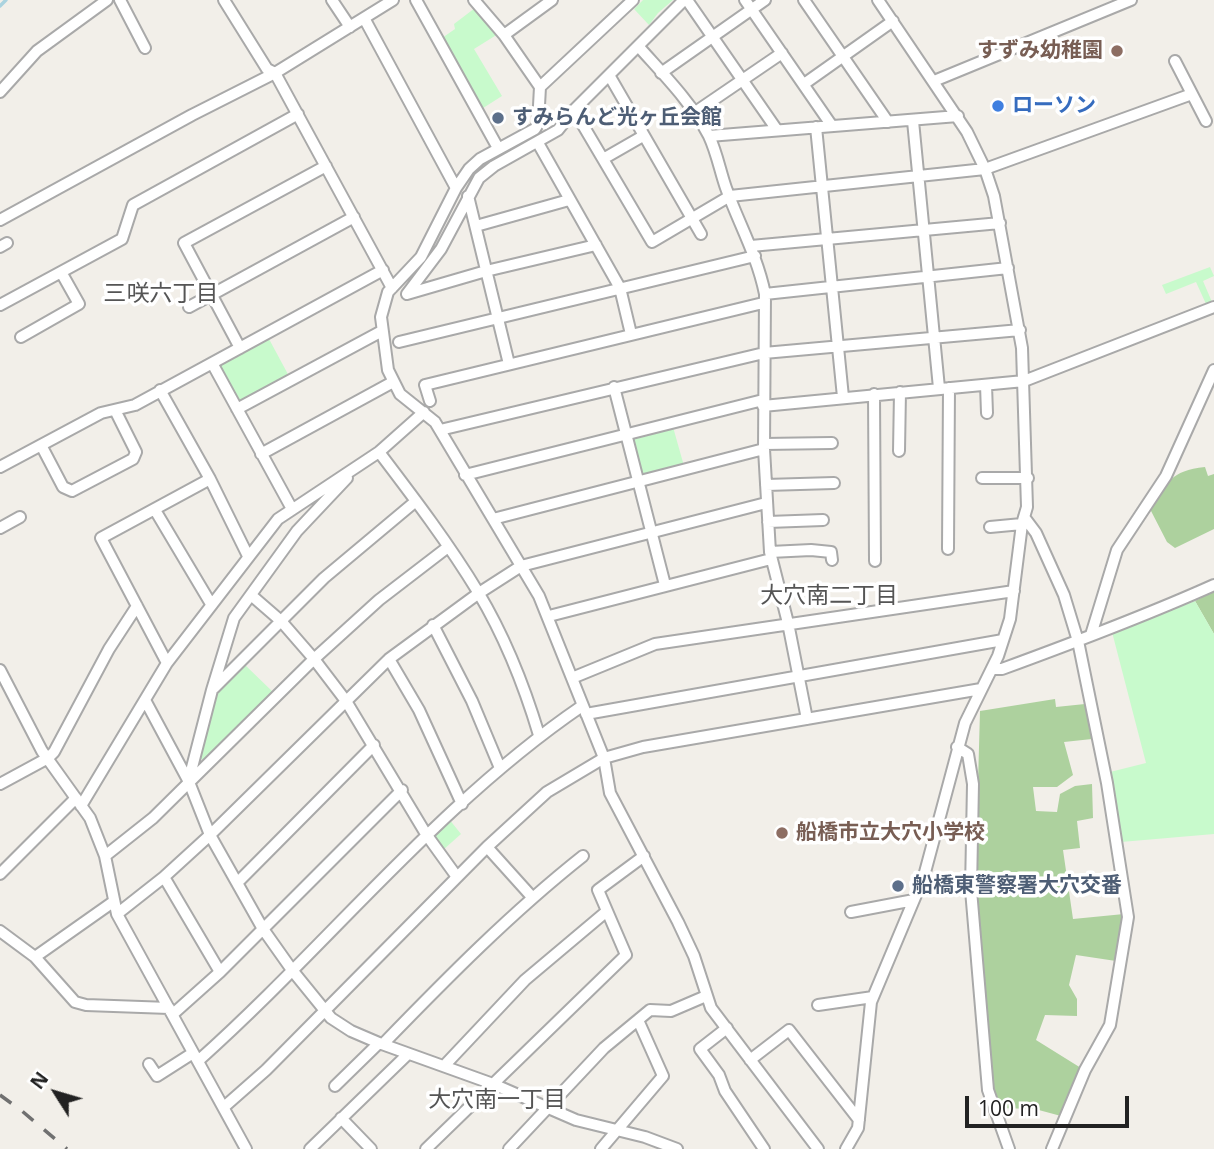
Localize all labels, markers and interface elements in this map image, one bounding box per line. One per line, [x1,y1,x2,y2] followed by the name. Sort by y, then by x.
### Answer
[977,38,1103,64] place label: すずみ幼稚園
[1109,43,1125,59] marker: すずみ幼稚園
[1012,93,1096,119] place label: ローソン
[990,98,1006,114] marker: ローソン
[512,105,722,131] place label: すみらんど光ヶ丘会館
[490,110,506,126] marker: すみらんど光ヶ丘会館
[104,280,218,308] district label: 三咲六丁目
[760,582,898,610] district label: 大穴南二丁目
[796,820,985,846] place label: 船橋市立大穴小学校
[774,825,790,841] marker: 船橋市立大穴小学校
[912,873,1122,899] place label: 船橋東警察署大穴交番
[890,878,906,894] marker: 船橋東警察署大穴交番
[21,1058,91,1128] north arrow
[24,1066,54,1094] text: N
[969,1082,1134,1126] scale bar
[428,1086,566,1114] district label: 大穴南一丁目
[978,1094,1039,1122] text: 100 m

